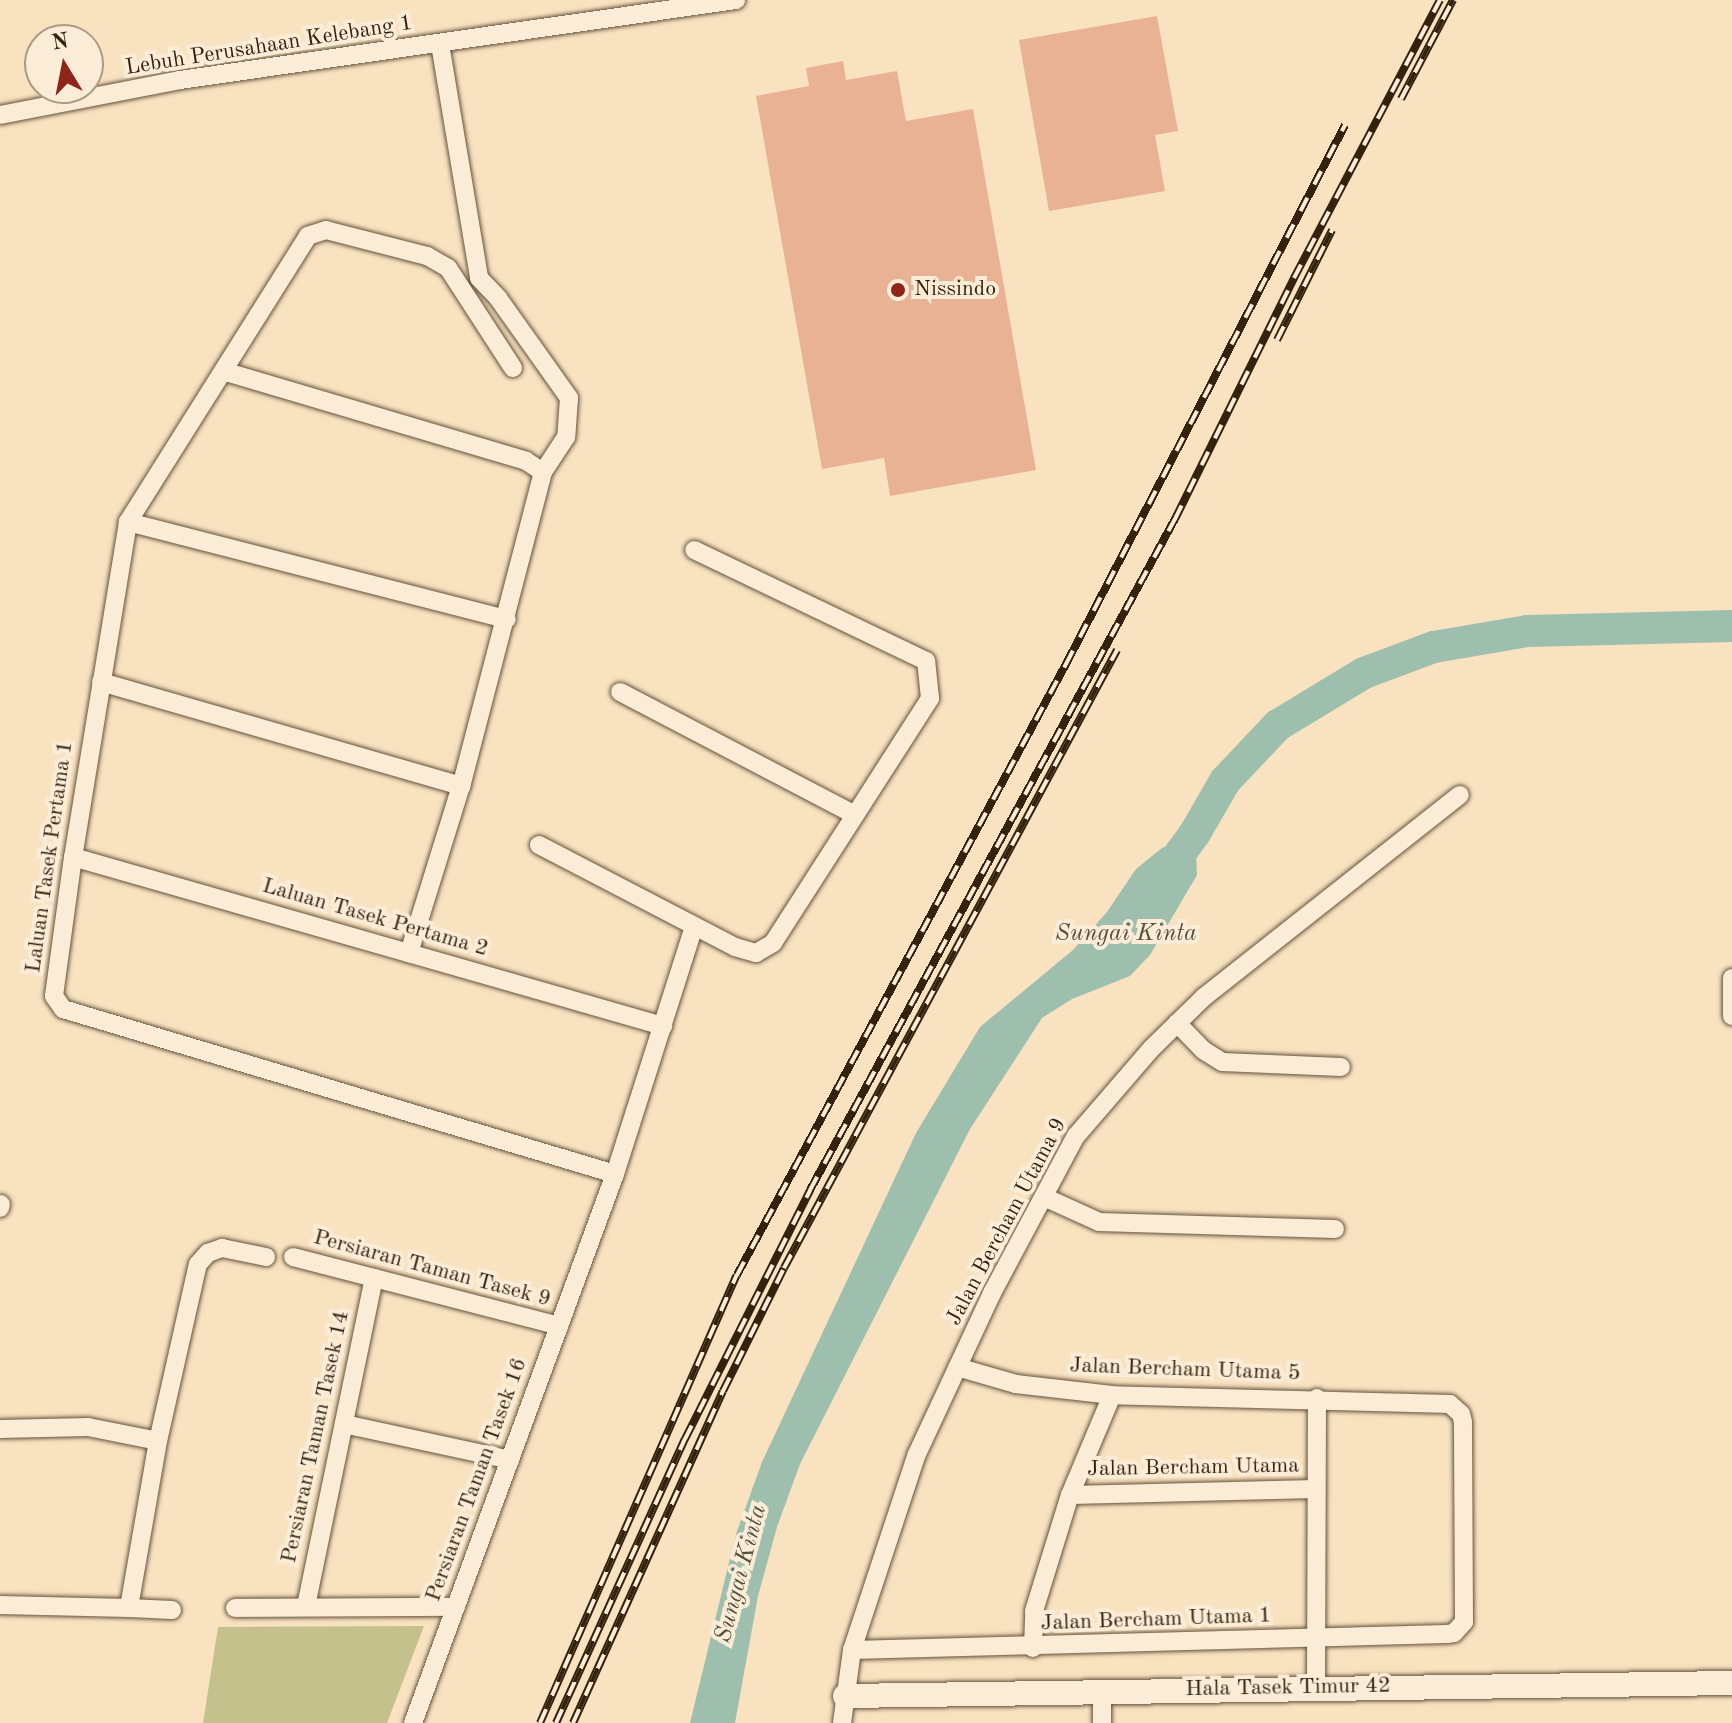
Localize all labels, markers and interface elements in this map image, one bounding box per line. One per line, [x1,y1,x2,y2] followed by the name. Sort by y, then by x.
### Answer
[123,10,415,82] street label: Lebuh Perusahaan Kelebang 1
[24,24,104,104] north arrow
[50,30,70,55] text: N
[914,277,996,303] place label: Nissindo
[889,281,907,299] marker: Nissindo
[21,739,79,975] street label: Laluan Tasek Pertama 1
[259,873,491,963] street label: Laluan Tasek Pertama 2
[1055,921,1197,949] water label: Sungai Kinta
[941,1114,1073,1330] street label: Jalan Bercham Utama 9
[310,1225,554,1313] street label: Persiaran Taman Tasek 9
[276,1308,356,1566] street label: Persiaran Taman Tasek 14
[1069,1353,1301,1387] street label: Jalan Bercham Utama 5
[421,1355,533,1605] street label: Persiaran Taman Tasek 16
[1087,1453,1299,1483] street label: Jalan Bercham Utama
[710,1502,774,1646] water label: Sungai Kinta
[1040,1603,1272,1637] street label: Jalan Bercham Utama 1
[1185,1673,1391,1703] street label: Hala Tasek Timur 42

